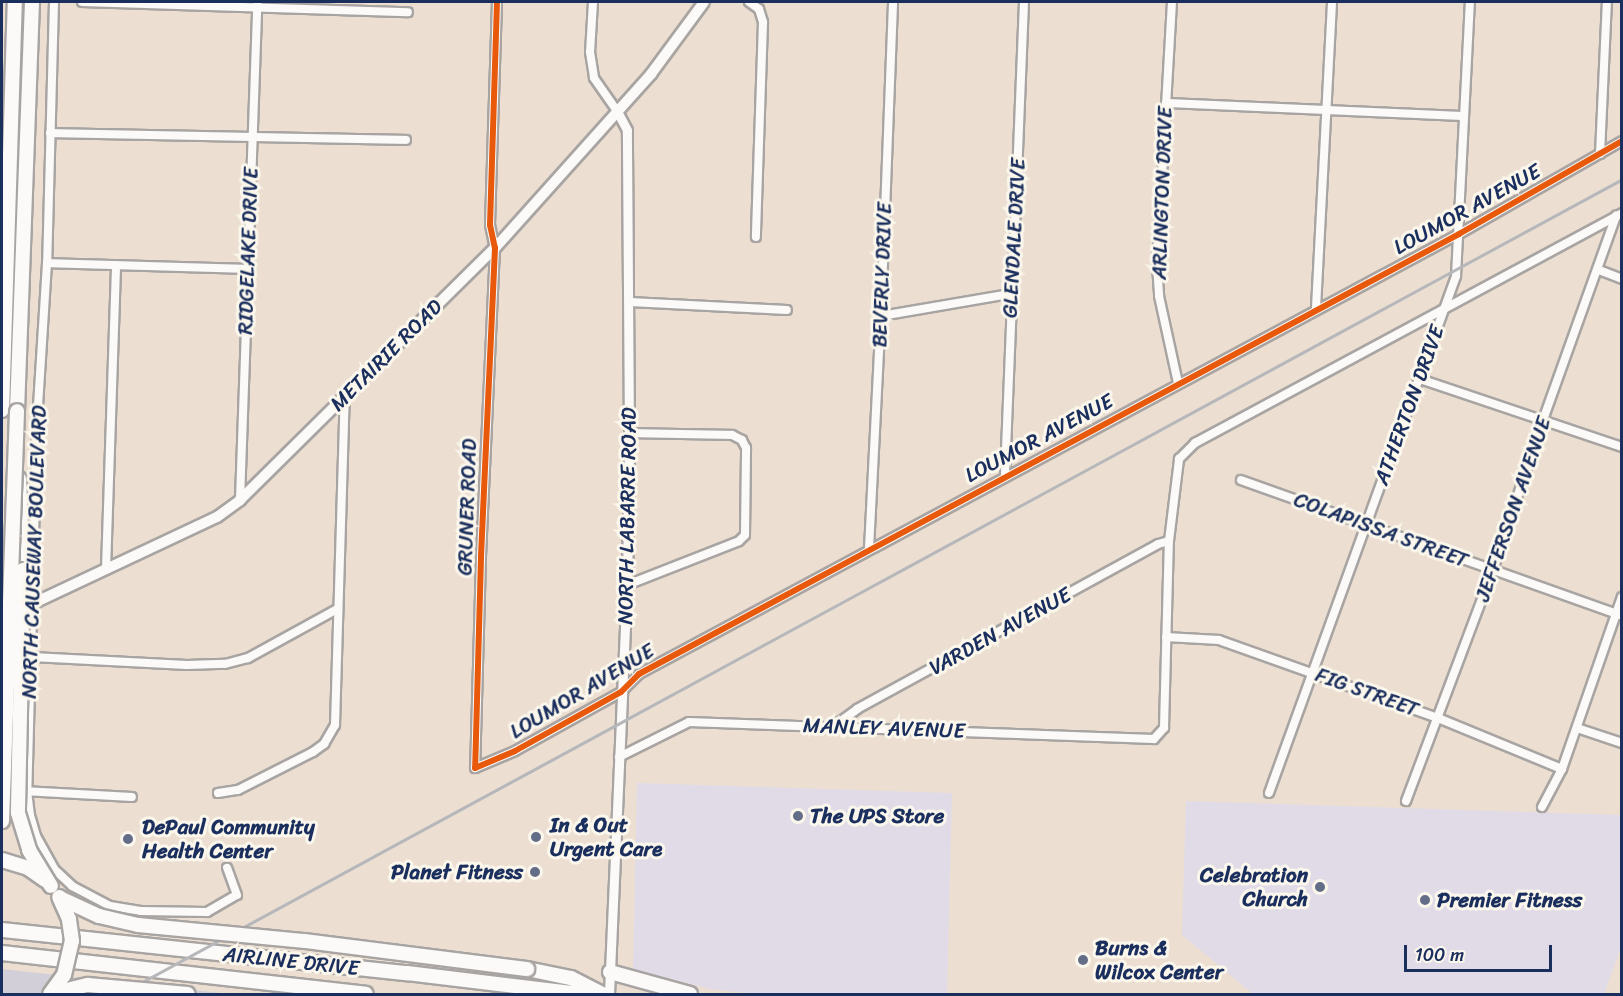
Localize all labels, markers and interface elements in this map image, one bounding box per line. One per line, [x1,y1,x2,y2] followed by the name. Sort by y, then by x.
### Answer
[1146,106,1178,280] street label: ARLINGTON DRIVE
[997,157,1031,319] street label: GLENDALE DRIVE
[1389,158,1545,260] street label: LOUMOR AVENUE
[232,166,264,336] street label: RIDGELAKE DRIVE
[867,202,897,348] street label: BEVERLY DRIVE
[325,294,447,416] street label: METAIRIE ROAD
[1368,322,1450,488] street label: ATHERTON DRIVE
[961,388,1117,488] street label: LOUMOR AVENUE
[16,403,52,701] street label: NORTH CAUSEWAY BOULEVARD
[613,407,641,625] street label: NORTH LABARRE ROAD
[1470,413,1556,605] street label: JEFFERSON AVENUE
[452,438,482,576] street label: GRUNER ROAD
[1289,486,1473,574] street label: COLAPISSA STREET
[925,582,1075,680] street label: VARDEN AVENUE
[505,638,659,744] street label: LOUMOR AVENUE
[1311,661,1423,723] street label: FIG STREET
[803,713,965,743] street label: MANLEY AVENUE
[810,803,947,829] place label: The UPS Store
[791,809,805,823] marker: The UPS Store
[550,812,663,862] place label: In & Out Urgent Care
[142,814,315,864] place label: DePaul Community Health Center
[527,828,545,846] marker: In & Out Urgent Care
[119,830,137,848] marker: DePaul Community Health Center
[391,859,523,885] place label: Planet Fitness
[1200,862,1308,912] place label: Celebration Church
[528,865,542,879] marker: Planet Fitness
[1313,880,1327,894] marker: Celebration Church
[1437,887,1582,913] place label: Premier Fitness
[1418,893,1432,907] marker: Premier Fitness
[1407,933,1556,971] scale bar
[1095,935,1224,985] place label: Burns & Wilcox Center
[1415,939,1464,971] text: 100 m
[221,941,361,981] street label: AIRLINE DRIVE
[1076,953,1090,967] marker: Burns & Wilcox Center

